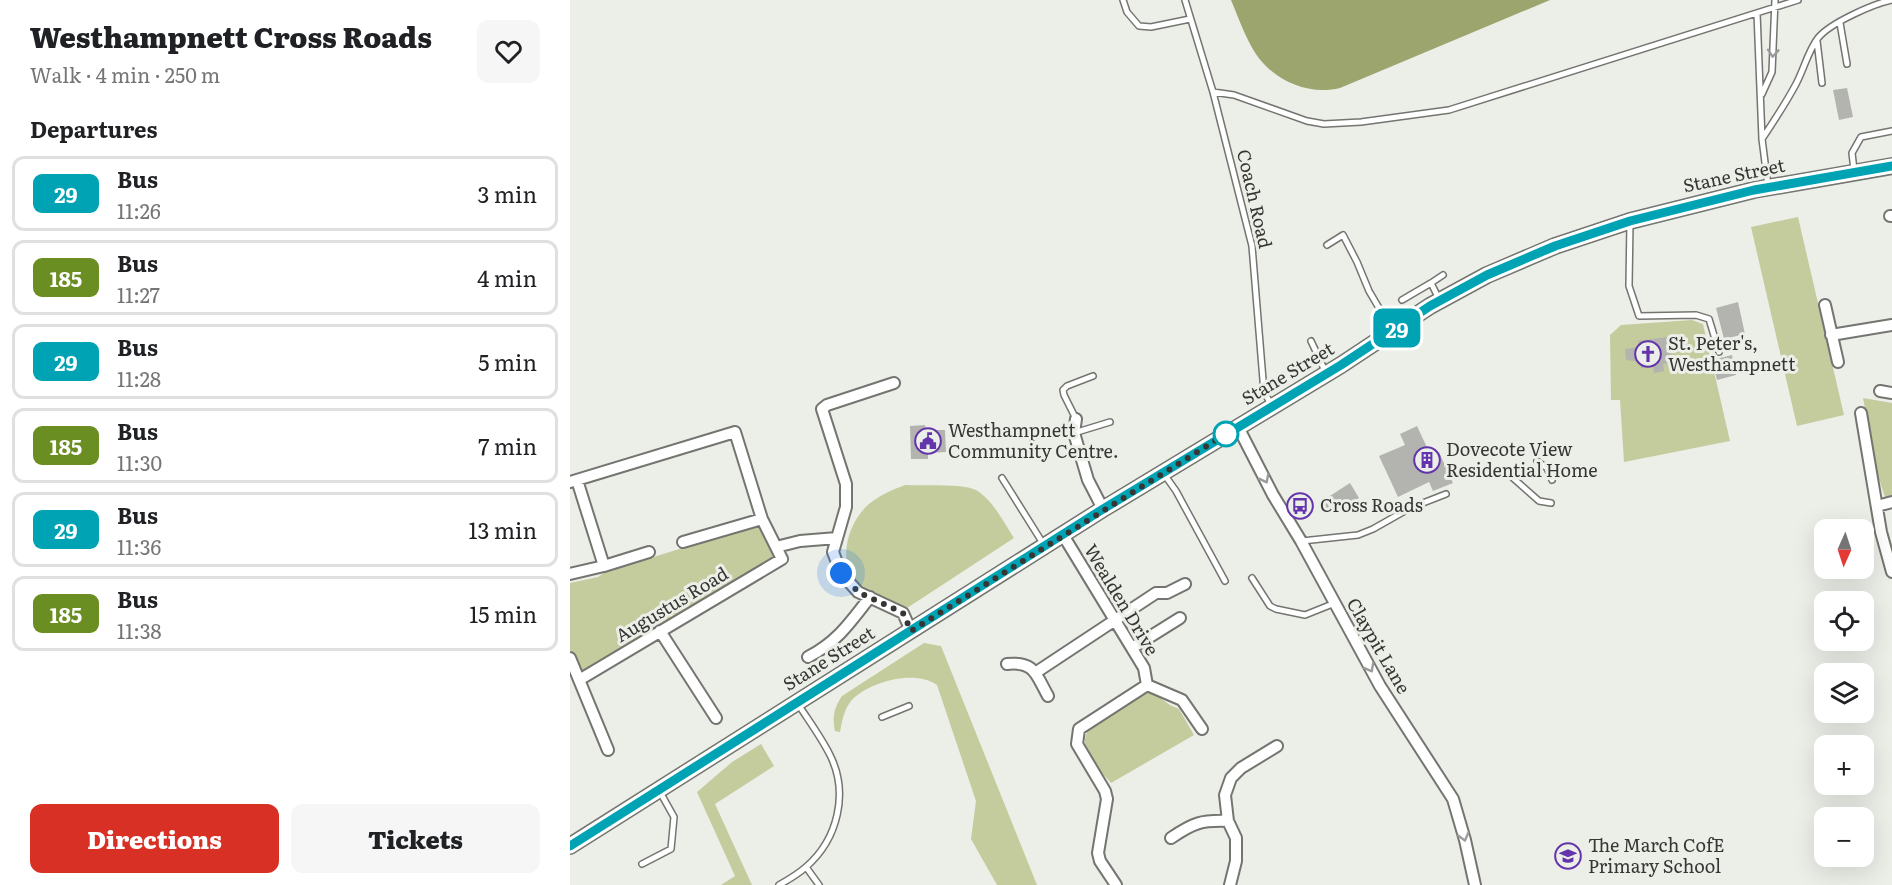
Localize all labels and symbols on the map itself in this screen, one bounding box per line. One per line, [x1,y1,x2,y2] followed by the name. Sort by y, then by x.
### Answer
[1767,48,1780,57] one-way arrow
[1231,147,1280,251] street label: Coach Road
[1680,150,1788,198] street label: Stane Street
[1370,308,1424,348] line badge: 29
[1668,329,1796,377] place label: St. Peter's, Westhampnett
[1236,334,1339,411] street label: Stane Street
[1633,339,1663,369] church icon: St. Peter's, Westhampnett
[948,416,1119,464] place label: Westhampnett Community Centre.
[1213,421,1239,447] unlabelled marker
[913,426,943,456] public building icon: Westhampnett Community Centre.
[1446,435,1598,483] place label: Dovecote View Residential Home
[1412,445,1442,475] building icon: Dovecote View Residential Home
[1258,473,1269,483] one-way arrow
[1285,491,1315,521] bus stop icon: Cross Roads
[1320,491,1423,518] place label: Cross Roads
[1814,519,1874,579] north arrow
[1078,538,1166,660] street label: Wealden Drive
[826,558,856,588] your location
[610,559,733,648] street label: Augustus Road
[1341,592,1418,698] street label: Claypit Lane
[777,618,880,697] street label: Stane Street
[1363,661,1374,672] one-way arrow
[1457,831,1469,842] one-way arrow
[1588,831,1725,879] place label: The March CofE Primary School
[1553,841,1583,871] school or university icon: The March CofE Primary School

